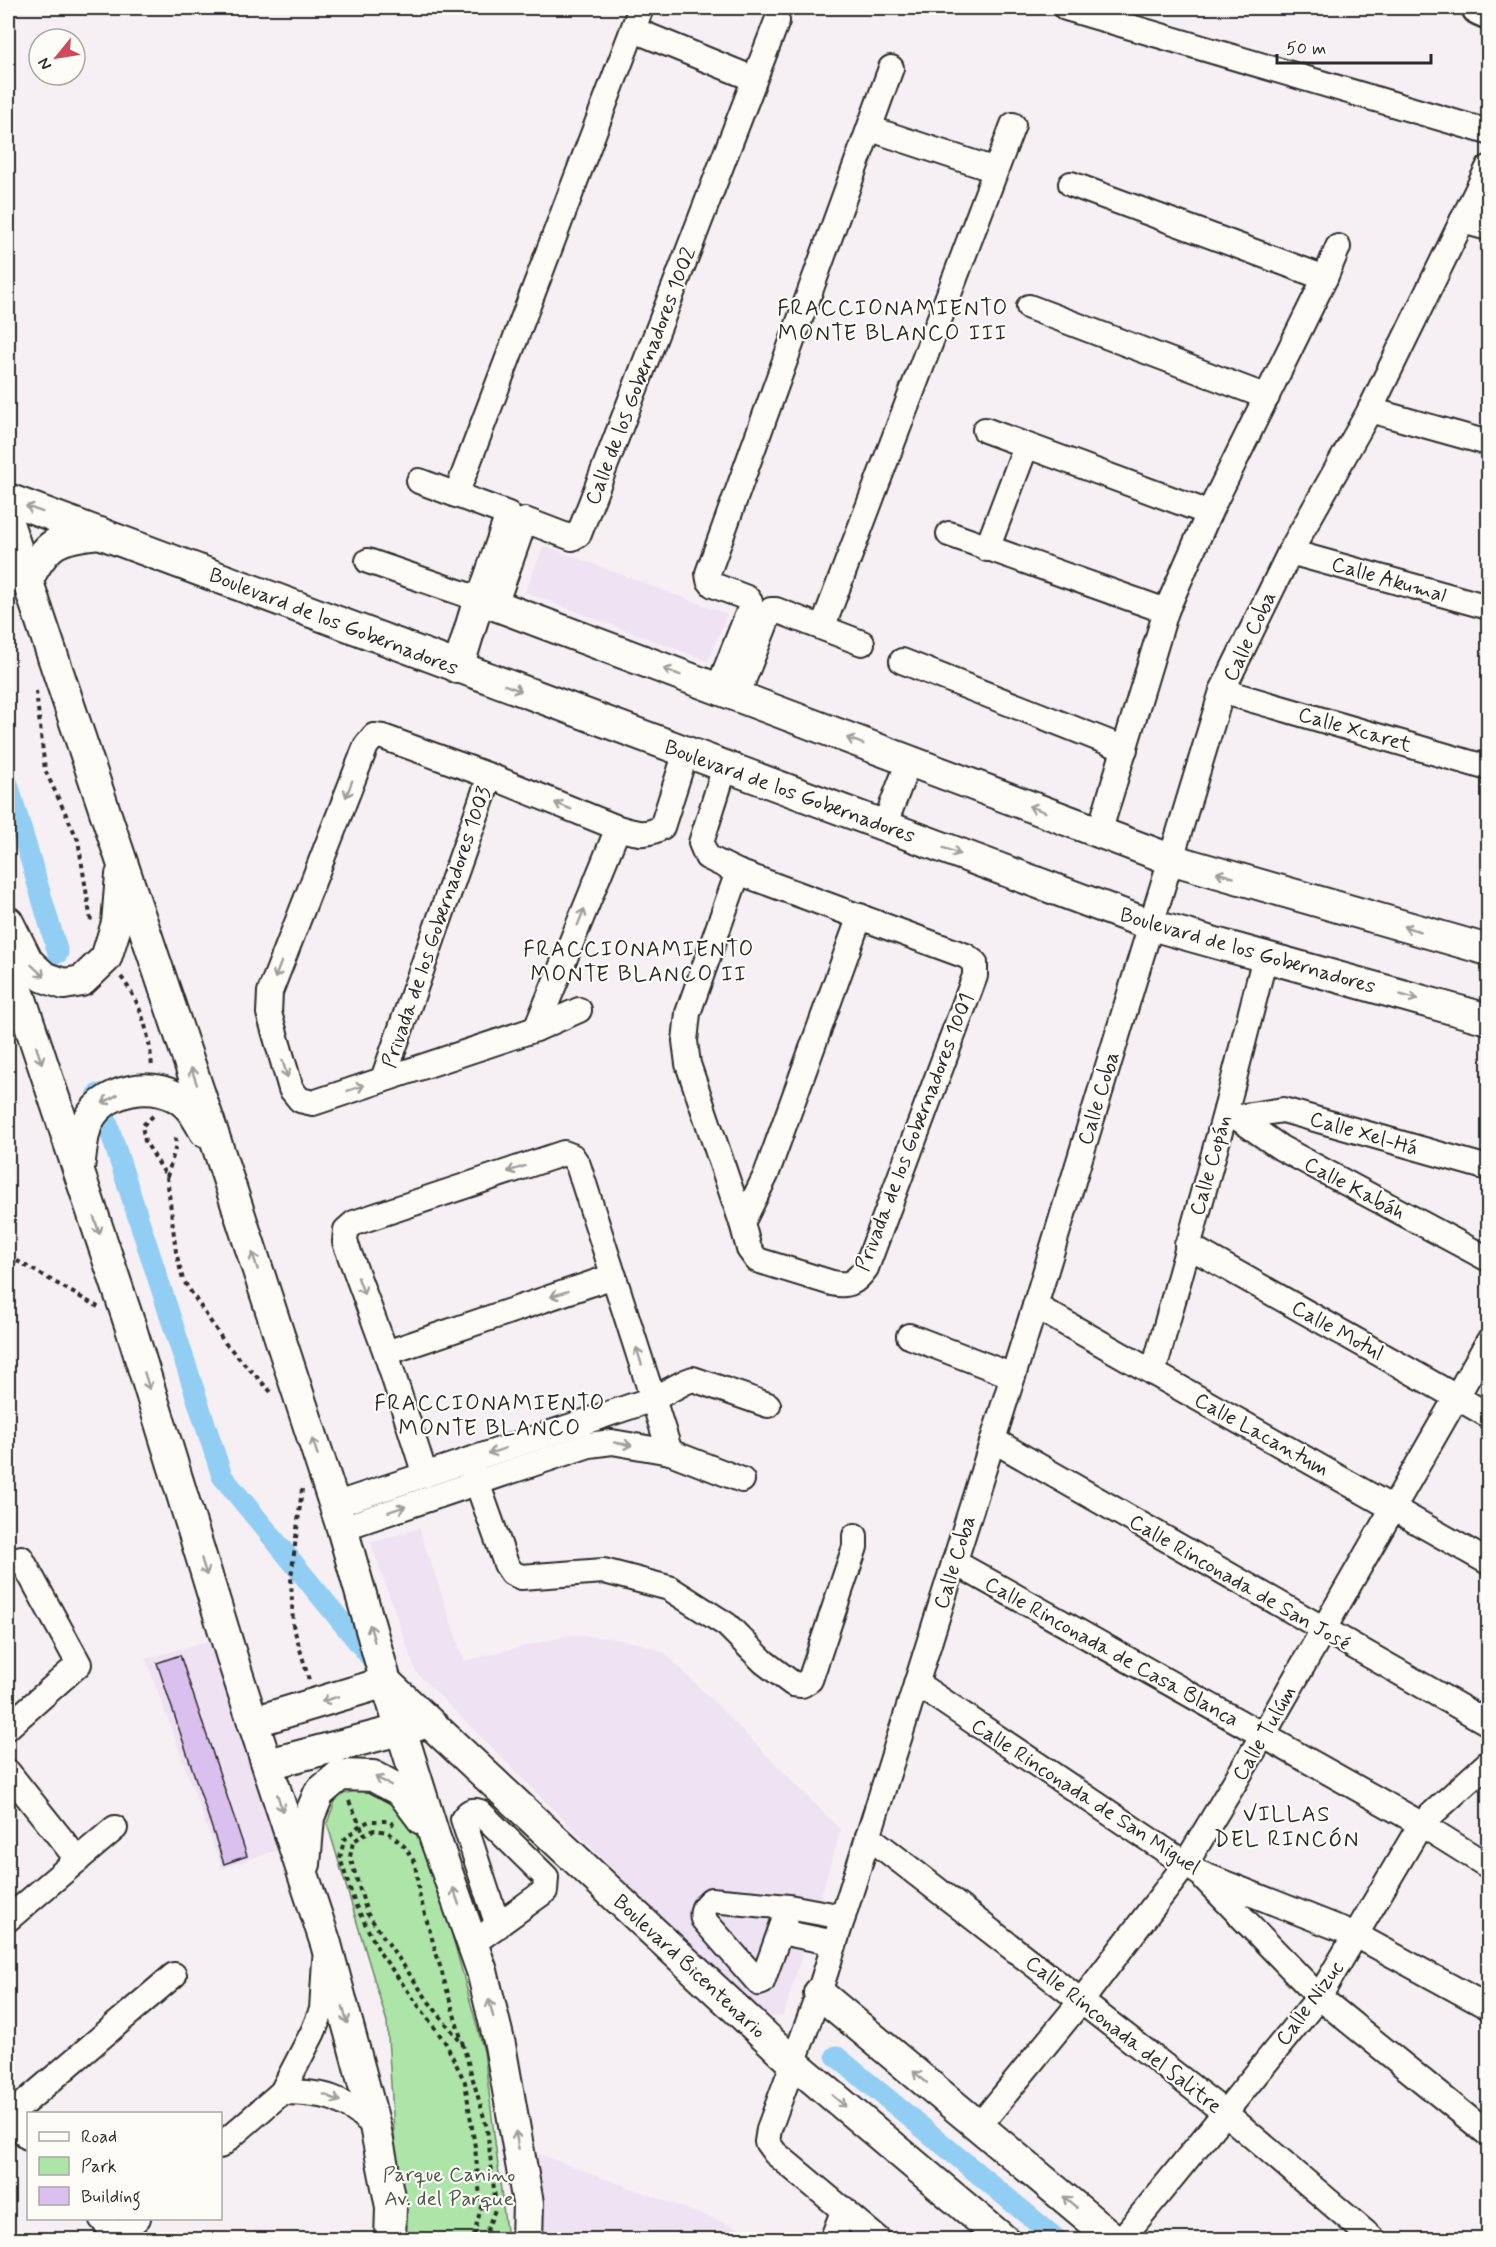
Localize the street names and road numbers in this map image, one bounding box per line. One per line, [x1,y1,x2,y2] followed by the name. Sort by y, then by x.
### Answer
[579,243,703,509] street label: Calle de los Gobernadores 1002
[1328,550,1449,610] street label: Calle Akumal
[205,561,462,682] street label: Boulevard de los Gobernadores
[1217,587,1283,686] street label: Calle Coba
[1295,700,1415,760] street label: Calle Xcaret
[660,733,919,850] street label: Boulevard de los Gobernadores
[376,782,499,1072] street label: Privada de los Gobernadores 1003
[1117,901,1379,1001] street label: Boulevard de los Gobernadores
[849,989,981,1275] street label: Privada de los Gobernadores 1001
[1071,1048,1126,1149] street label: Calle Coba
[1306,1105,1421,1163] street label: Calle Xel-Há
[1183,1112,1239,1219] street label: Calle Copán
[1299,1150,1410,1227] street label: Calle Kabáh
[1286,1294,1389,1368] street label: Calle Motul
[1189,1386,1334,1483] street label: Calle Lacantum
[1124,1508,1355,1658] street label: Calle Rinconada de San José
[927,1512,982,1613] street label: Calle Coba
[979,1570,1244,1734] street label: Calle Rinconada de Casa Blanca
[1226,1681,1303,1786] street label: Calle Tulúm
[965,1712,1205,1882] street label: Calle Rinconada de San Miguel
[607,1888,772,2045] street label: Boulevard Bicentenario
[1019,1949,1227,2120] street label: Calle Rinconada del Salitre
[1269,1955,1350,2052] street label: Calle Nizuc

